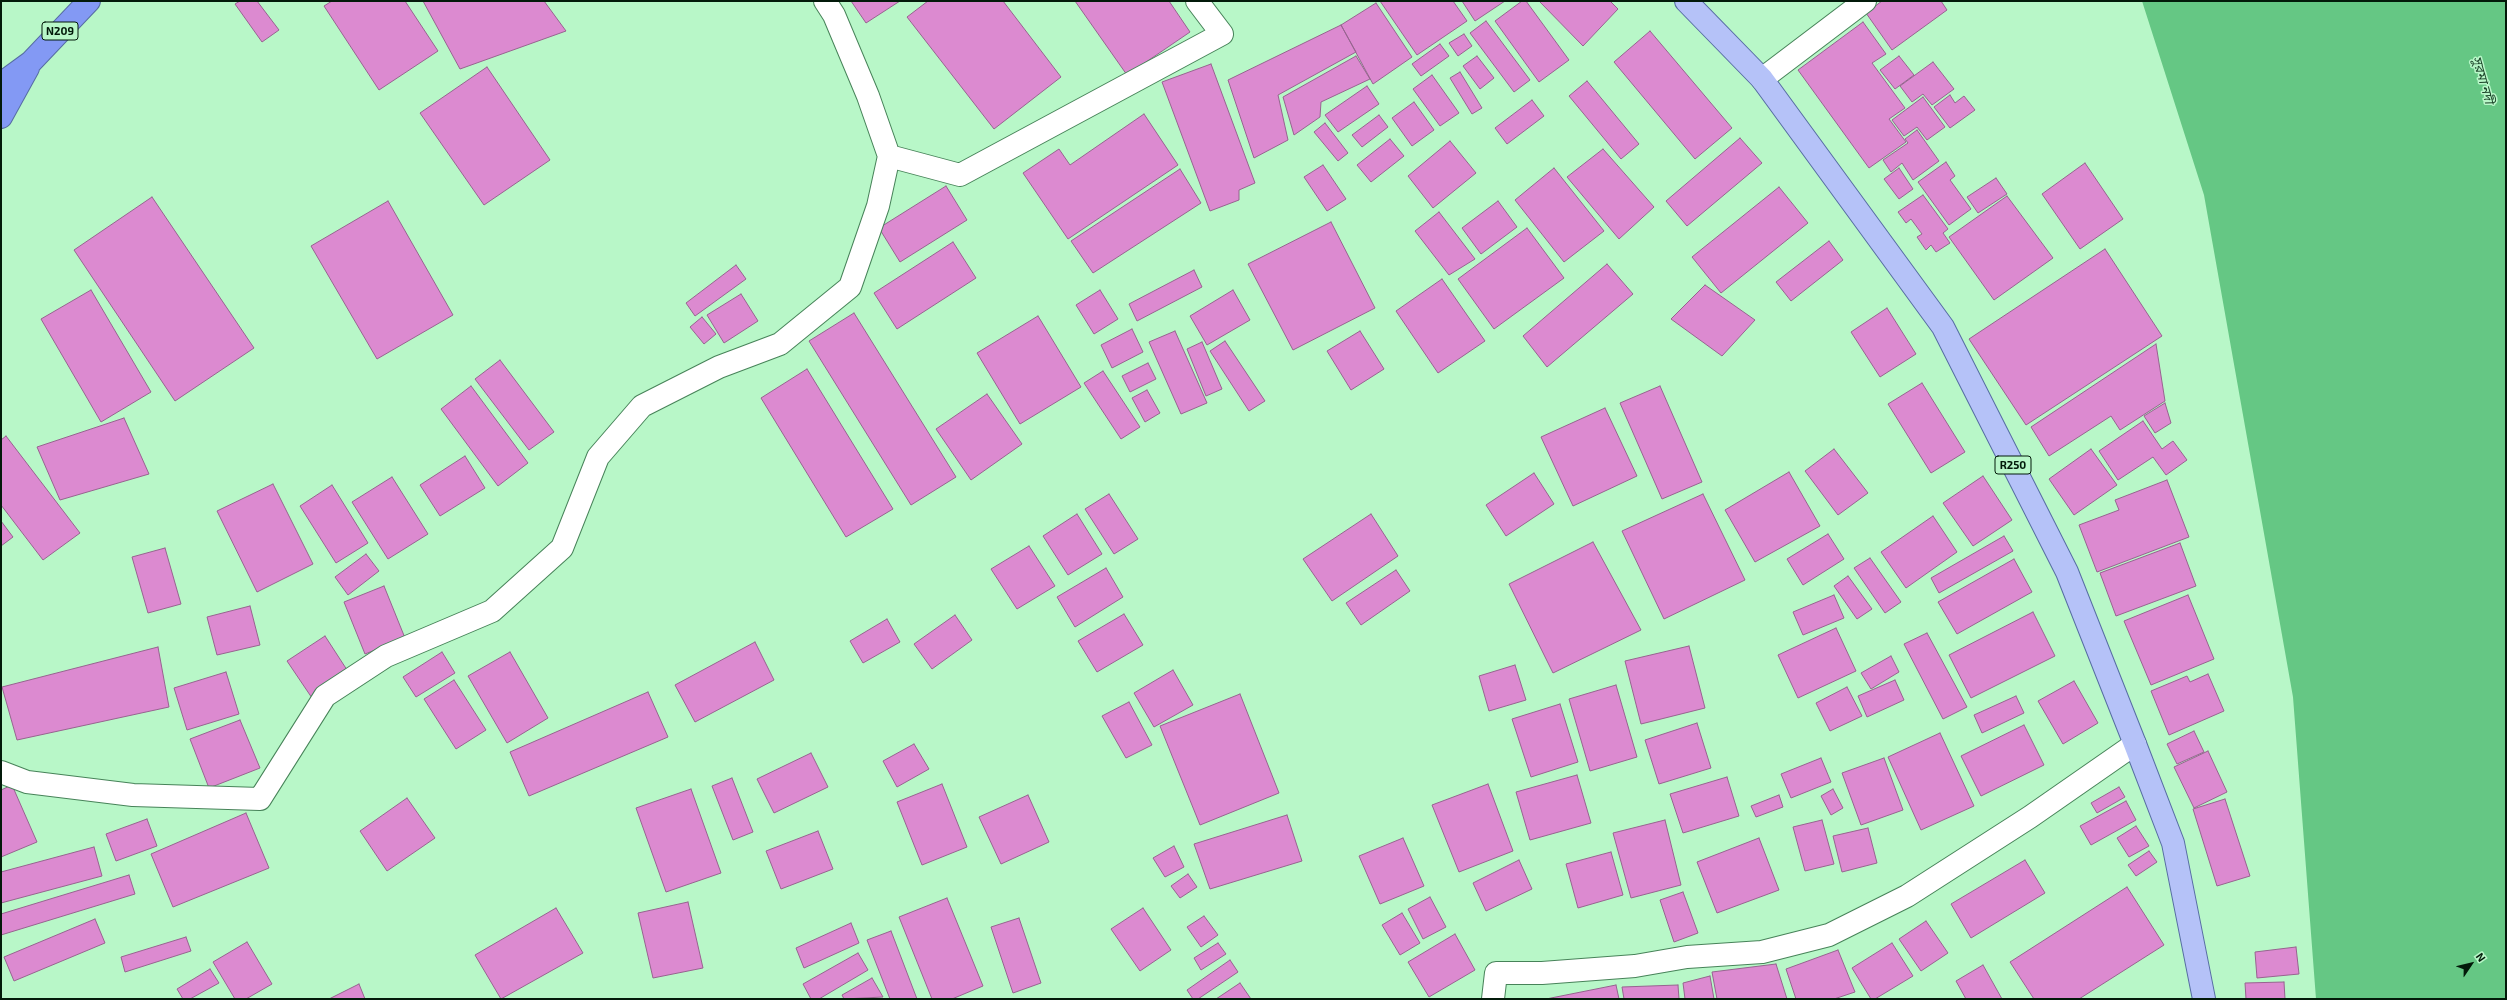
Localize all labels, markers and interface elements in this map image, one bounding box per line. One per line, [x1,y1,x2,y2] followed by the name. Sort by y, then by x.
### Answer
[42,22,78,40] road number: N209
[2469,54,2497,106] water label: সুরমা নদী
[1995,456,2031,474] road number: R250
[2451,944,2491,984] north arrow
[2474,950,2489,964] text: N

